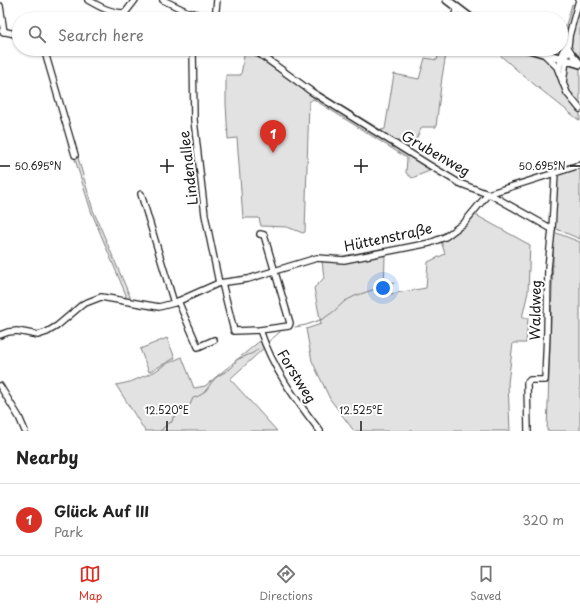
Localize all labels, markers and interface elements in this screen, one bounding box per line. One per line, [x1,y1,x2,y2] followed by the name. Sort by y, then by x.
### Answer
[12,12,568,56] search box
[26,23,48,45] icon: search
[58,23,144,46] text: Search here
[260,120,286,153] pin: 1
[398,125,474,181] street label: Grubenweg
[173,129,203,206] street label: Lindenallee
[15,158,62,173] text: 50.695°N
[519,158,566,173] text: 50.695°N
[342,217,434,257] street label: Hüttenstraße
[373,278,393,298] your location
[524,280,546,340] street label: Waldweg
[272,345,322,407] street label: Forstweg
[145,402,189,417] text: 12.520°E
[339,402,383,417] text: 12.525°E
[16,444,78,470] text: Nearby
[54,499,149,522] text: Glück Auf III
[26,510,32,529] text: 1
[522,510,564,529] text: 320 m
[54,522,83,541] text: Park
[79,563,102,604] tab: Map
[259,563,313,604] tab: Directions
[470,563,501,604] tab: Saved

